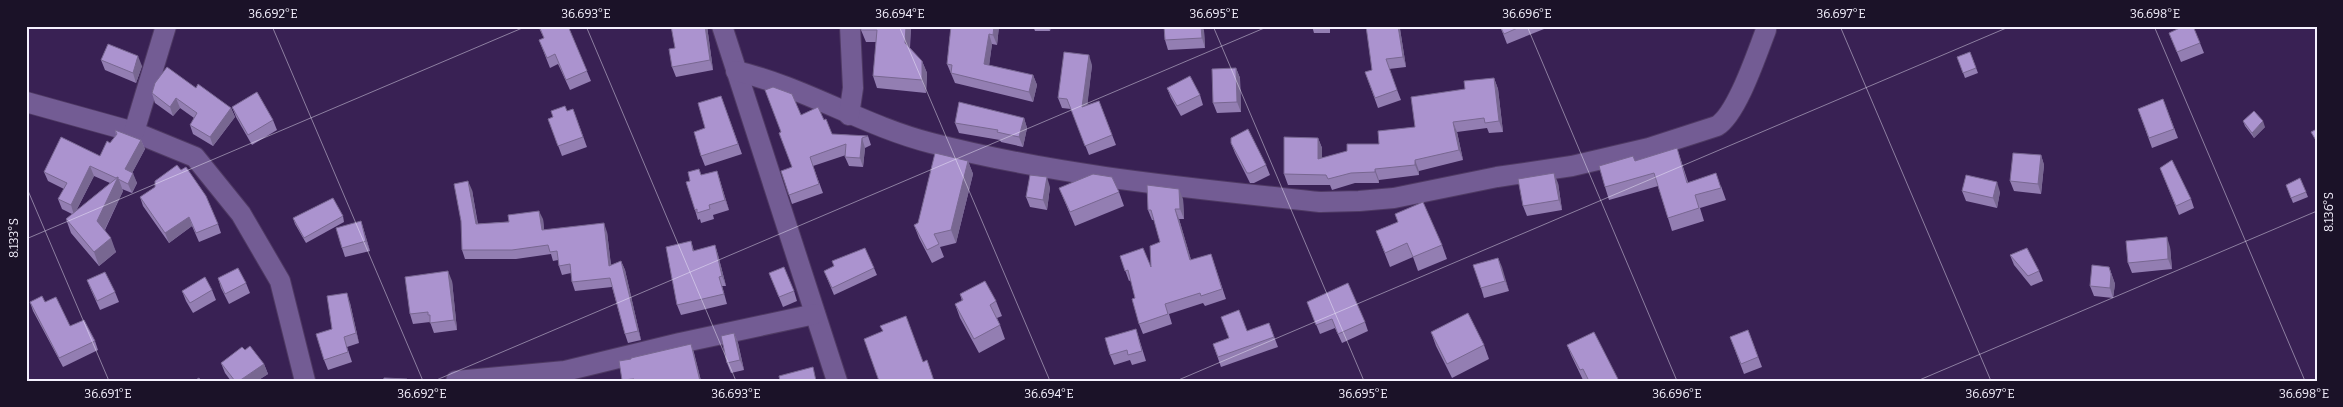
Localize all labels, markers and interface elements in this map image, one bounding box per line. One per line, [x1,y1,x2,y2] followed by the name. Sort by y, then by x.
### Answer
[248,7,298,21] text: 36.692°E
[561,7,611,21] text: 36.693°E
[875,7,925,21] text: 36.694°E
[1189,7,1239,21] text: 36.695°E
[1502,7,1552,21] text: 36.696°E
[1816,7,1866,21] text: 36.697°E
[2130,7,2180,21] text: 36.698°E
[2322,192,2336,232] text: 8.136°S
[7,218,21,258] text: 8.133°S
[84,387,132,401] text: 36.691°E
[397,387,447,401] text: 36.692°E
[711,387,761,401] text: 36.693°E
[1024,387,1074,401] text: 36.694°E
[1338,387,1388,401] text: 36.695°E
[1652,387,1702,401] text: 36.696°E
[1965,387,2015,401] text: 36.697°E
[2279,387,2329,401] text: 36.698°E

